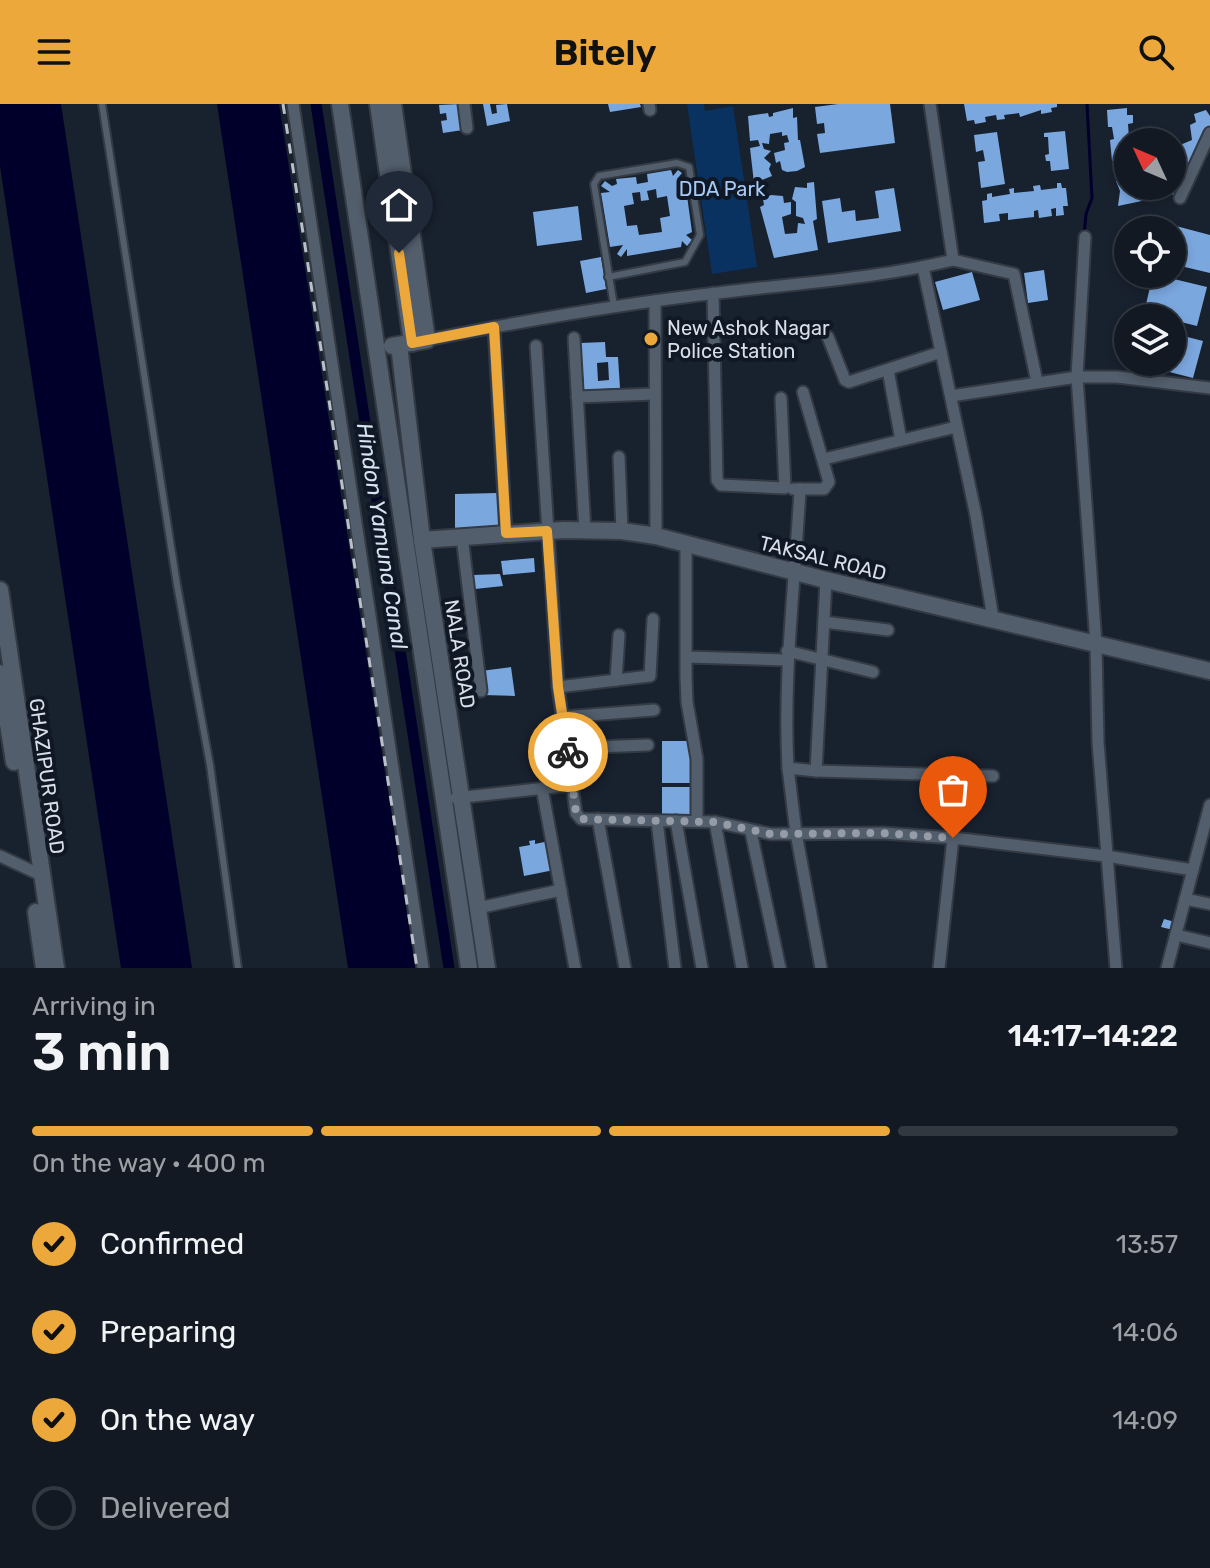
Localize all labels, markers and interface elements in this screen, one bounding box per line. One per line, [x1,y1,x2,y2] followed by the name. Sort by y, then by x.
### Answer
[32,30,76,74] icon: menu
[1134,30,1178,74] icon: search
[553,31,657,74] text: Bitely
[1114,128,1186,200] north arrow
[1114,128,1186,376] map controls
[365,171,433,253] pin
[679,177,766,201] park label: DDA Park
[377,183,421,227] icon: home
[1114,216,1186,288] button: locate
[1114,304,1186,376] button: layers
[667,316,830,363] place label: New Ashok Nagar Police Station
[642,330,660,348] marker: New Ashok Nagar Police Station
[351,421,413,652] water label: Hindon Yamuna Canal
[757,531,889,585] street label: TAKSAL ROAD
[440,598,480,710] street label: NALA ROAD
[24,697,70,855] street label: GHAZIPUR ROAD
[528,712,608,792] courier
[546,730,590,774] icon: bike
[919,756,987,838] pin
[931,768,975,812] icon: bag
[32,991,156,1022] text: Arriving in
[1008,1018,1178,1054] text: 14:17–14:22
[32,1021,171,1083] text: 3 min
[32,1148,266,1179] text: On the way · 400 m
[32,1222,76,1266] icon: check
[100,1226,244,1262] text: Confirmed
[1116,1229,1178,1260] text: 13:57
[32,1310,76,1354] icon: check
[100,1314,236,1350] text: Preparing
[1112,1317,1178,1348] text: 14:06
[32,1398,76,1442] icon: check
[100,1402,255,1438] text: On the way
[1112,1405,1178,1436] text: 14:09
[100,1490,231,1526] text: Delivered

